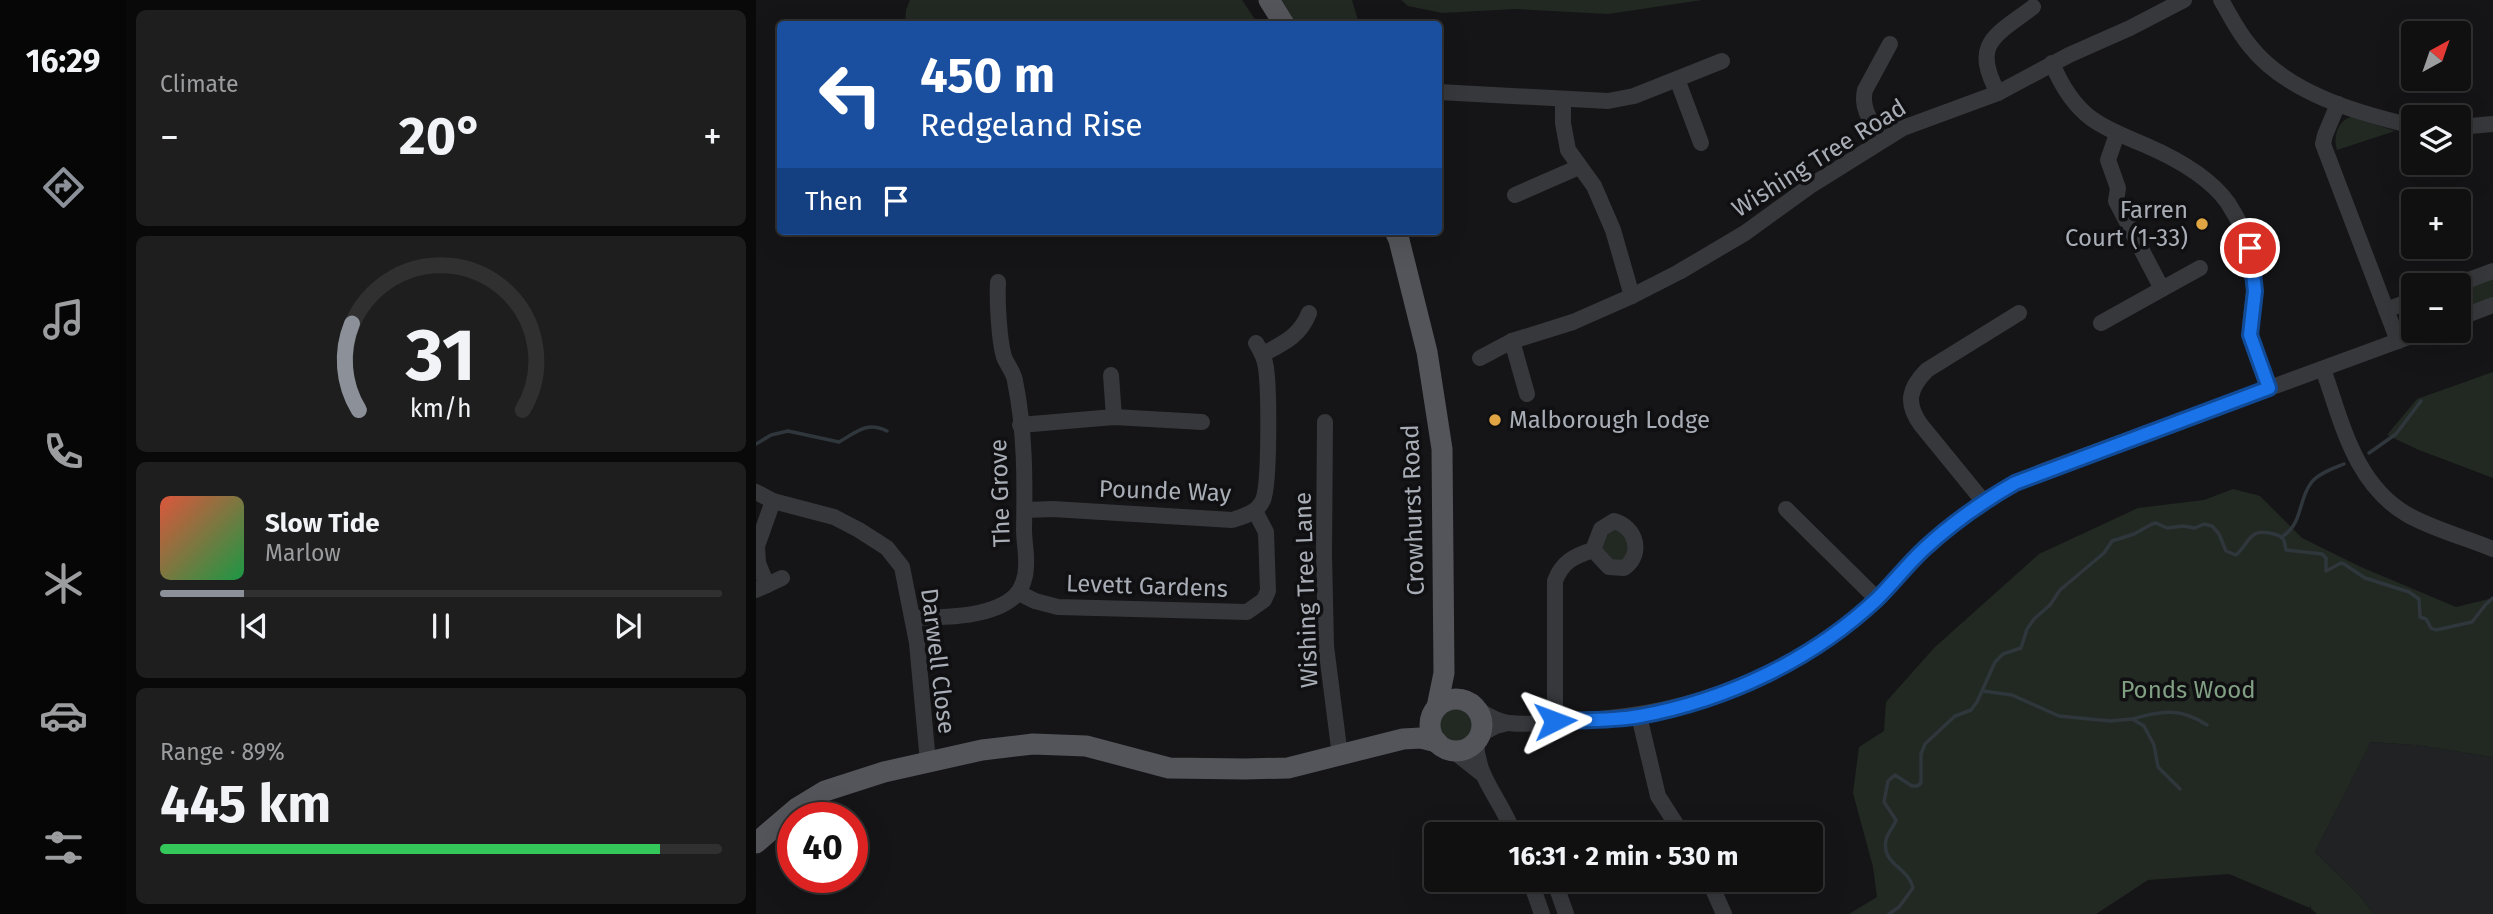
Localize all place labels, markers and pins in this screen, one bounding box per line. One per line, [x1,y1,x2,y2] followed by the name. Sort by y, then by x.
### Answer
[2065,196,2188,252] place label: Farren Court (1-33)
[2194,216,2210,232] marker: Farren Court (1-33)
[2220,218,2280,278] pin
[1509,406,1710,434] place label: Malborough Lodge
[1487,412,1503,428] marker: Malborough Lodge

